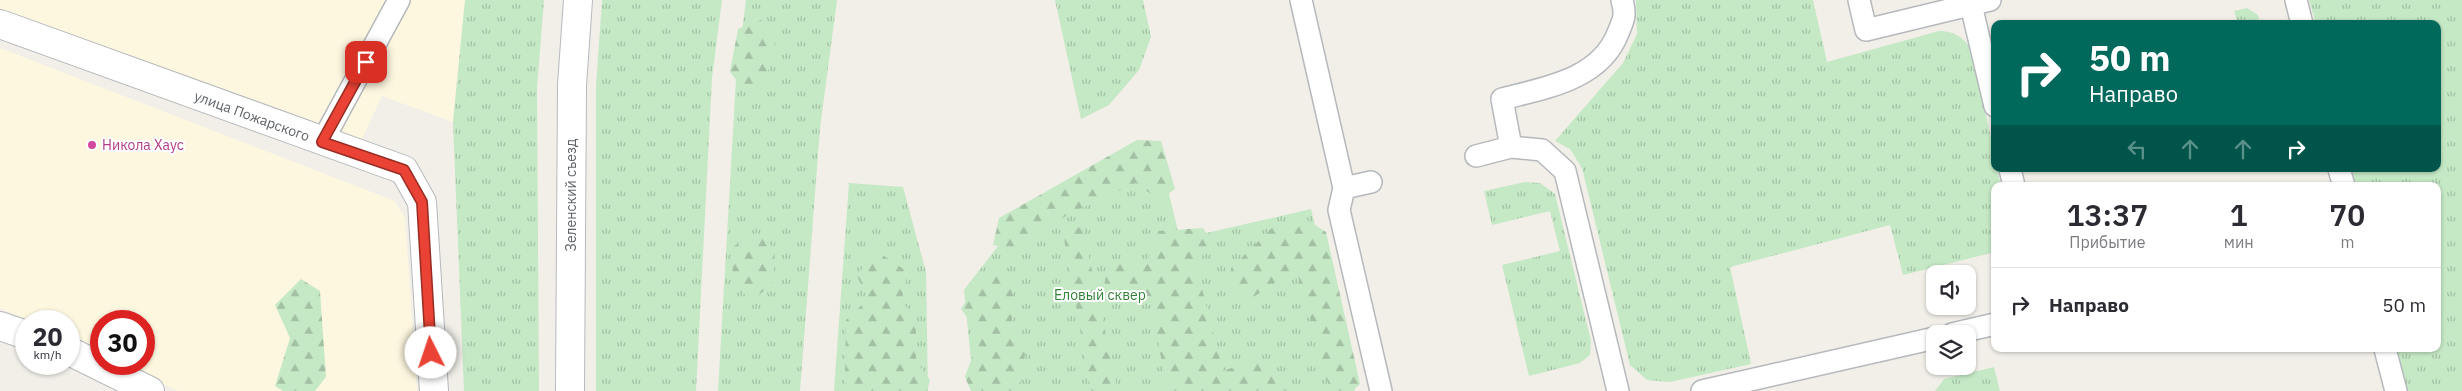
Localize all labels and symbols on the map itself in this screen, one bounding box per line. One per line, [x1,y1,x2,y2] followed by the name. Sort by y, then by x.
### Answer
[345,41,387,83] pin
[192,87,312,145] street label: улица Пожарского
[102,136,184,154] place label: Никола Хаус
[86,139,98,151] marker: Никола Хаус
[562,139,580,251] street label: Зеленский съезд
[1054,286,1146,304] park label: Еловый сквер
[90,310,155,375] speed limit sign: 30
[404,326,456,378] position arrow

